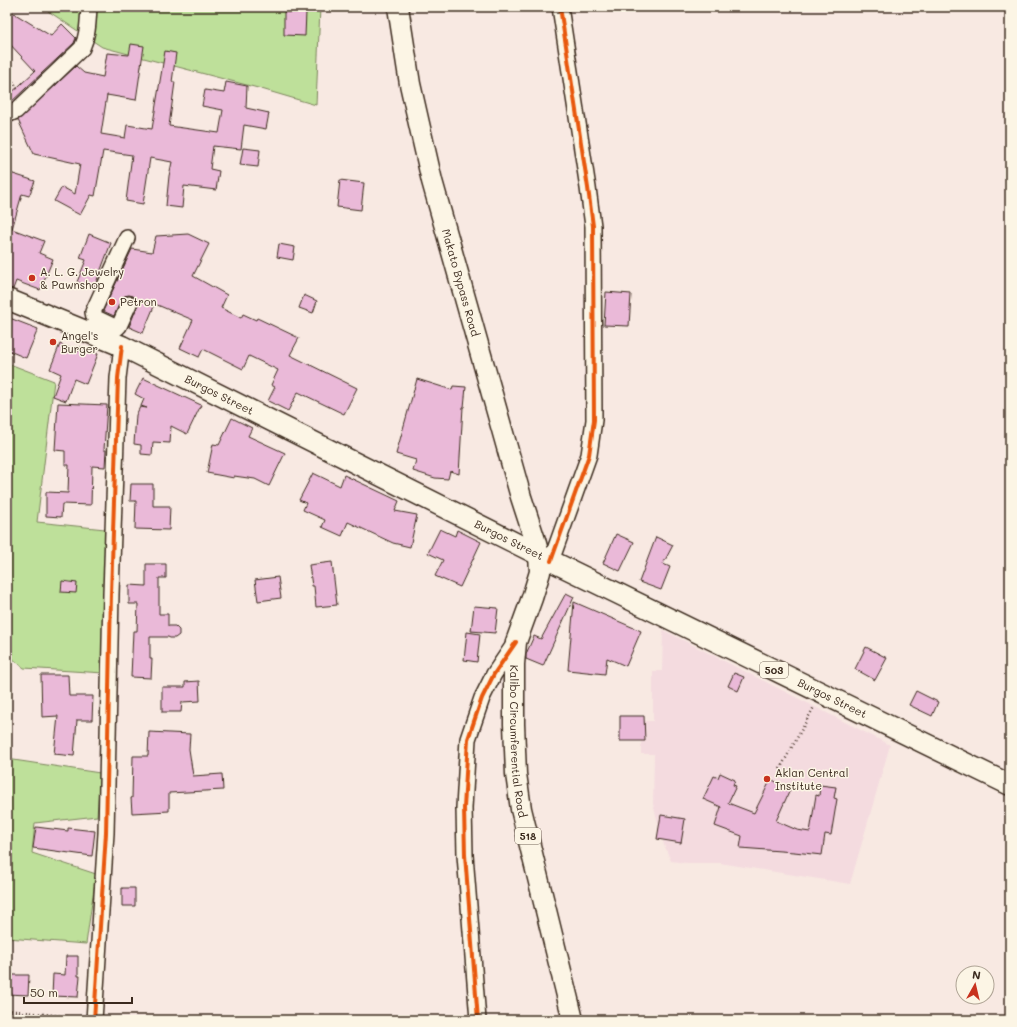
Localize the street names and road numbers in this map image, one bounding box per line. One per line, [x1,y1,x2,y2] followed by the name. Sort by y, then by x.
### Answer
[439,227,483,338] street label: Makato Bypass Road
[182,371,257,418] street label: Burgos Street
[472,516,546,563] street label: Burgos Street
[760,662,788,678] road number: 503
[507,665,531,819] street label: Kalibo Circumferential Road
[795,674,870,721] street label: Burgos Street
[515,828,541,844] road number: 518

